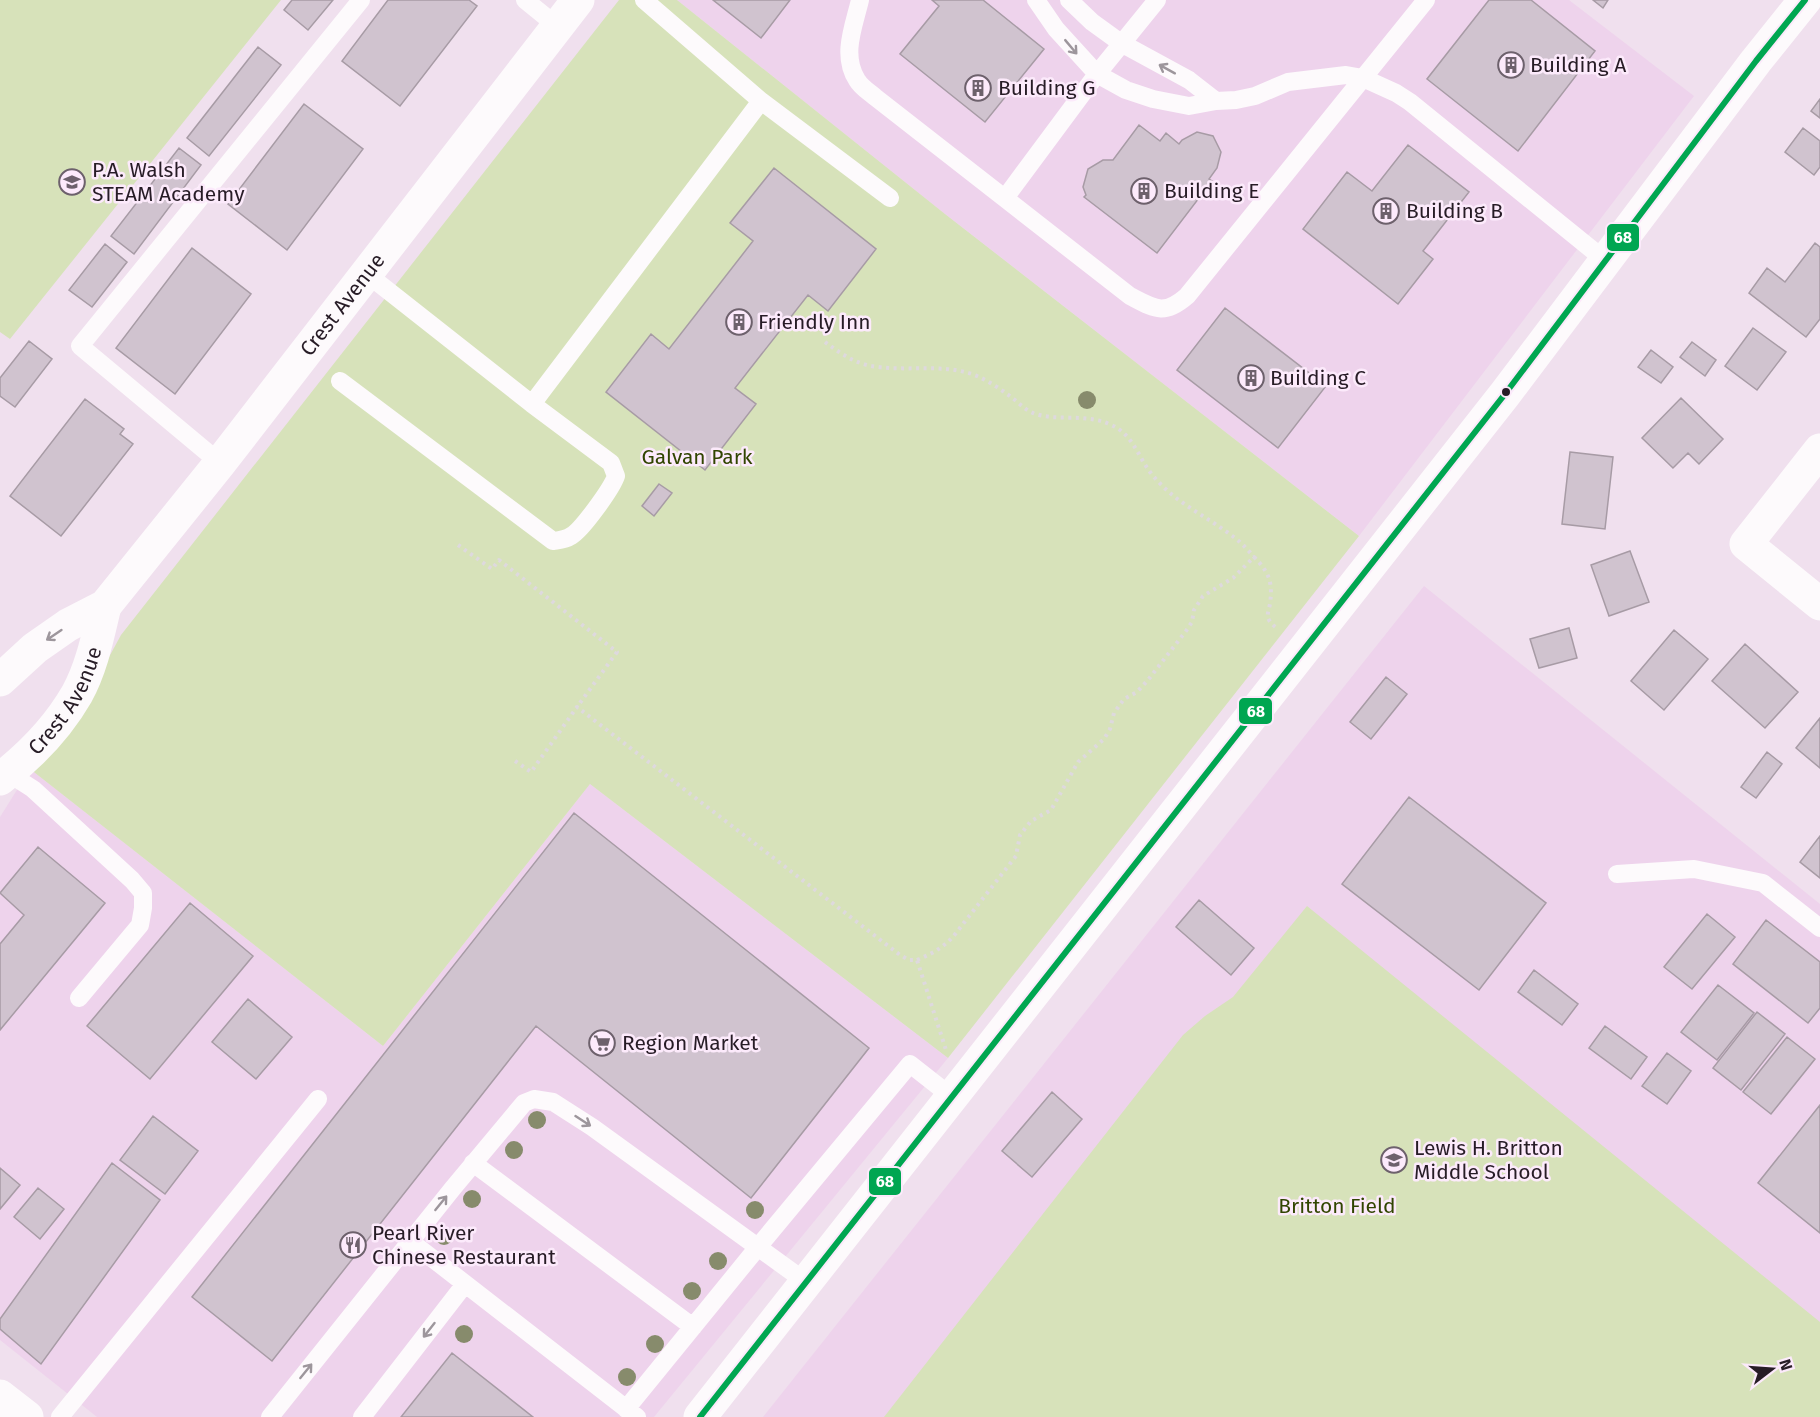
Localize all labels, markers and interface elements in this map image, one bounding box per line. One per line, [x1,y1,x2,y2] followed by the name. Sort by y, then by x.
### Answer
[1064,39,1078,54] one-way arrow
[1496,50,1526,80] building icon: Building A
[1530,52,1626,78] place label: Building A
[1159,63,1177,74] one-way arrow
[963,73,993,103] building icon: Building G
[998,75,1095,101] place label: Building G
[92,157,245,207] place label: P.A. Walsh STEAM Academy
[57,167,87,197] school or university icon: P.A. Walsh STEAM Academy
[1129,176,1159,206] building icon: Building E
[1164,178,1259,204] place label: Building E
[1371,196,1401,226] building icon: Building B
[1406,198,1503,224] place label: Building B
[1606,223,1640,252] line badge: 68
[1614,228,1632,247] text: 68
[295,248,390,361] street label: Crest Avenue
[724,307,754,337] building icon: Friendly Inn
[758,309,871,335] place label: Friendly Inn
[1236,363,1266,393] building icon: Building C
[1270,365,1366,391] place label: Building C
[1500,386,1512,398] unlabelled marker
[641,444,753,470] park label: Galvan Park
[46,628,63,641] one-way arrow
[23,644,107,760] street label: Crest Avenue
[1238,697,1273,725] line badge: 68
[1247,702,1265,721] text: 68
[587,1028,617,1058] supermarket icon: Region Market
[622,1030,759,1056] place label: Region Market
[574,1115,591,1128] one-way arrow
[1414,1135,1563,1185] place label: Lewis H. Britton Middle School
[1379,1145,1409,1175] school or university icon: Lewis H. Britton Middle School
[868,1167,902,1196] line badge: 68
[876,1172,894,1191] text: 68
[1278,1193,1396,1219] park label: Britton Field
[435,1195,448,1211] one-way arrow
[372,1220,556,1270] place label: Pearl River Chinese Restaurant
[338,1230,368,1260] restaurant icon: Pearl River Chinese Restaurant
[423,1322,436,1338] one-way arrow
[1742,1339,1802,1399] north arrow
[1775,1357,1797,1373] text: N
[300,1364,313,1380] one-way arrow

